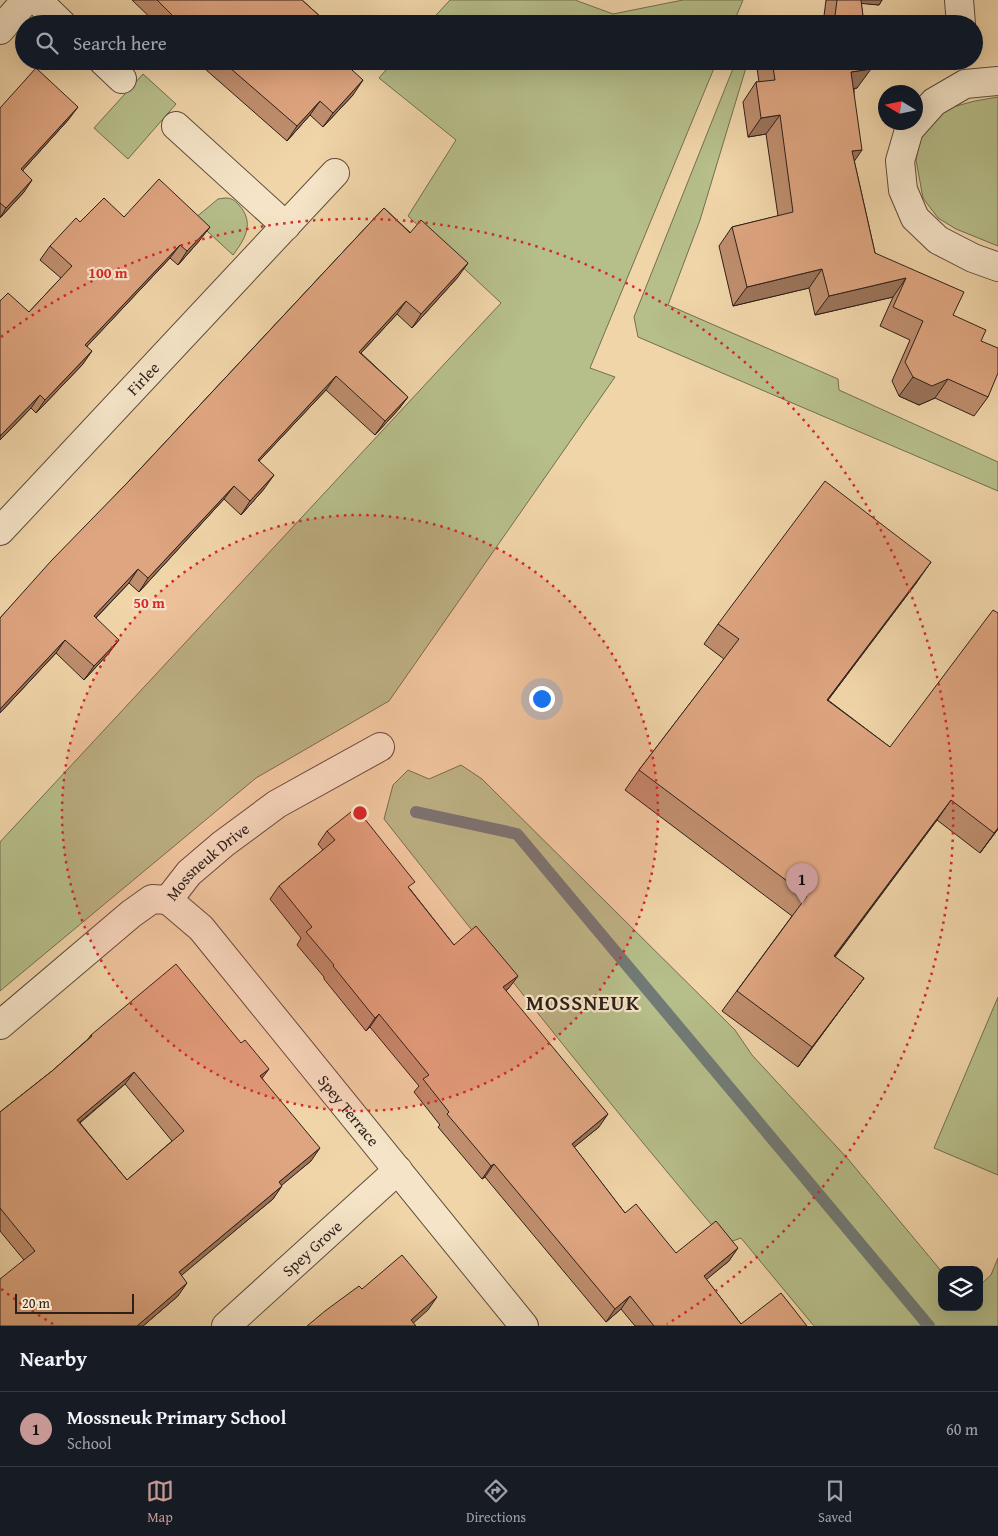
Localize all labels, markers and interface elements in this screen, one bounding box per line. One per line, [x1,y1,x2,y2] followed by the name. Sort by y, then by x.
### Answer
[15,15,983,70] search box
[33,29,61,57] icon: search
[73,29,167,57] text: Search here
[878,85,923,130] north arrow
[88,262,128,283] text: 100 m
[121,356,165,401] street label: Firlee
[133,592,165,613] text: 50 m
[529,686,555,712] your location
[351,804,369,822] centre of rings
[160,817,254,906] street label: Mossneuk Drive
[786,863,818,904] pin: 1
[526,987,640,1018] district label: MOSSNEUK
[312,1069,385,1151] street label: Spey Terrace
[276,1214,347,1282] street label: Spey Grove
[938,1266,983,1311] map controls
[938,1266,983,1311] button: layers
[15,1291,134,1314] scale bar
[22,1293,50,1313] text: 20 m
[20,1343,87,1374] text: Nearby
[67,1403,286,1431] text: Mossneuk Primary School
[32,1417,40,1441] text: 1
[946,1417,978,1441] text: 60 m
[67,1431,111,1455] text: School
[146,1477,174,1527] tab: Map
[466,1477,526,1527] tab: Directions
[818,1477,852,1527] tab: Saved

